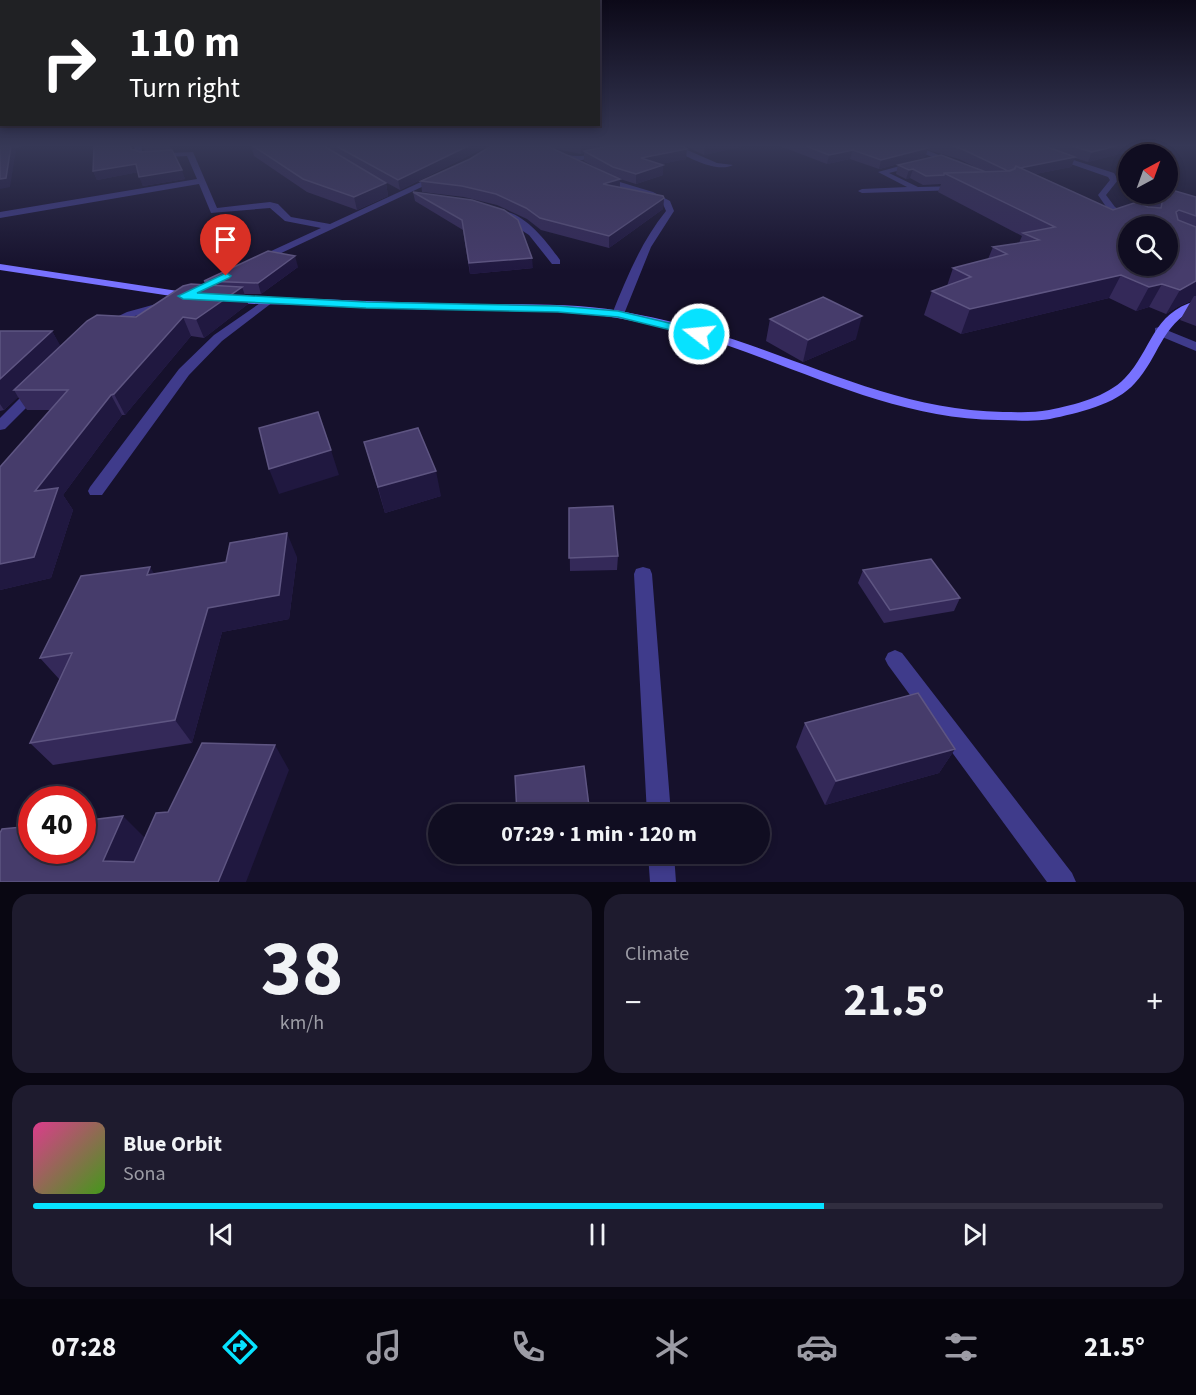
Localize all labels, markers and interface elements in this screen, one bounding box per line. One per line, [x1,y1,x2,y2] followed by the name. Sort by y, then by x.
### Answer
[129,13,240,73] text: 110 m
[30,24,108,102] icon: right
[129,69,240,108] text: Turn right
[1118,144,1178,204] north arrow
[1118,144,1178,276] map controls
[200,214,251,276] pin
[1118,216,1178,276] button: search
[209,223,242,256] icon: arrive
[667,302,731,366] position arrow
[18,786,96,864] speed limit sign: 40
[501,818,697,850] text: 07:29 · 1 min · 120 m
[261,914,343,1025] text: 38
[625,940,689,968] text: Climate
[843,969,945,1033] text: 21.5°
[625,979,641,1026] text: −
[1147,979,1163,1026] text: +
[280,1009,324,1037] text: km/h
[123,1128,222,1160] text: Blue Orbit
[123,1160,166,1188] text: Sona
[205,1218,238,1251] icon: previous
[581,1218,614,1251] icon: pause
[958,1218,991,1251] icon: next
[219,1326,261,1368] icon: directions
[363,1326,405,1368] icon: music
[507,1326,549,1368] icon: phone
[651,1326,693,1368] icon: climate
[796,1326,838,1368] icon: car
[940,1326,982,1368] icon: filters
[51,1328,116,1367] text: 07:28
[1084,1328,1145,1367] text: 21.5°

